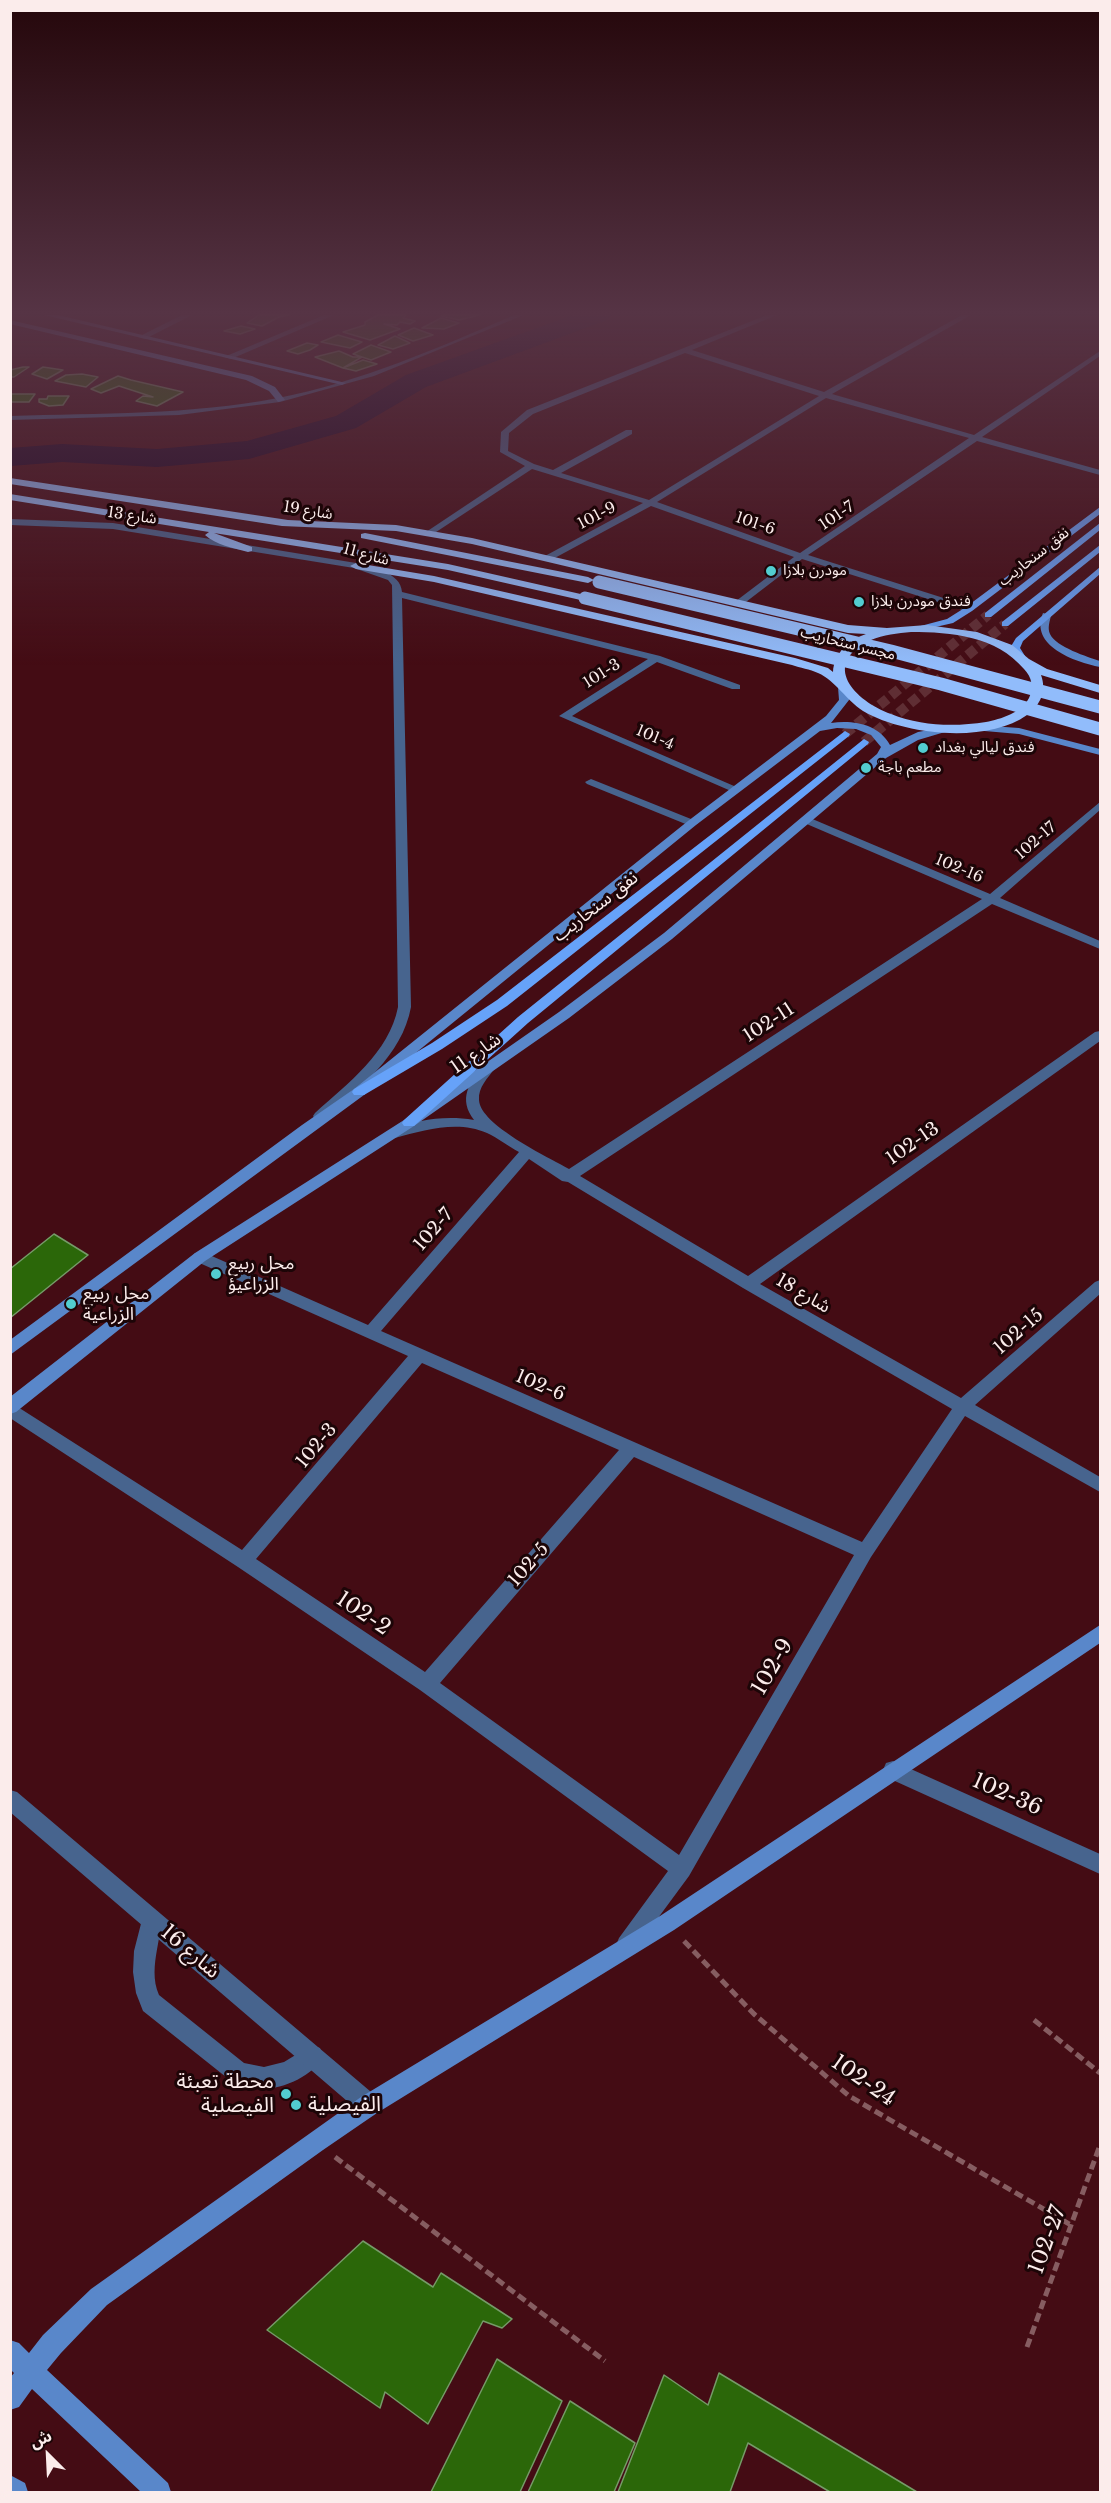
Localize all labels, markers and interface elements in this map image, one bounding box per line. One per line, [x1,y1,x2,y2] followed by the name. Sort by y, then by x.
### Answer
[282,498,334,524] street label: شارع 19
[816,498,858,534] street label: 101-7
[575,499,619,533] street label: 101-9
[106,504,158,528] street label: شارع 13
[733,509,777,539] street label: 101-6
[995,524,1073,590] street label: نفق سنحاريب
[341,540,391,570] street label: شارع 11
[783,562,847,580] place label: مودرن بلازا
[764,564,778,578] marker: مودرن بلازا
[871,593,971,611] place label: فندق مودرن بلازا
[852,595,866,609] marker: فندق مودرن بلازا
[799,624,897,664] street label: مجسر سنحاريب
[580,656,624,692] street label: 101-3
[633,722,677,754] street label: 101-4
[935,739,1034,757] place label: فندق ليالي بغداد
[916,741,930,755] marker: فندق ليالي بغداد
[878,759,942,777] place label: مطعم باجة
[859,761,873,775] marker: مطعم باجة
[1012,819,1060,863] street label: 102-17
[933,851,985,887] street label: 102-16
[549,867,643,947] street label: نفق سنحاريب
[739,999,799,1047] street label: 102-11
[447,1029,505,1079] street label: شارع 11
[882,1118,944,1170] street label: 102-13
[410,1204,458,1256] street label: 102-7
[228,1253,294,1296] place label: محل ربيع الزراعيؤ
[209,1267,223,1281] marker: محل ربيع الزراعيؤ
[772,1270,834,1318] street label: شارع 18
[83,1283,149,1326] place label: محل ربيع الزراعية
[64,1297,78,1311] marker: محل ربيع الزراعية
[990,1305,1048,1359] street label: 102-15
[512,1366,568,1406] street label: 102-6
[292,1419,342,1473] street label: 102-3
[504,1539,554,1591] street label: 102-5
[331,1587,395,1641] street label: 102-2
[747,1634,799,1700] street label: 102-9
[968,1769,1046,1821] street label: 102-36
[155,1920,225,1984] street label: شارع 16
[826,2050,900,2112] street label: 102-24
[177,2069,274,2119] place label: محطة تعبئة الفيصلية
[279,2087,293,2101] marker: محطة تعبئة الفيصلية
[308,2092,381,2118] place label: الفيصلية
[289,2098,303,2112] marker: الفيصلية
[1024,2203,1072,2277] street label: 102-27
[18,2425,78,2485] north arrow
[27,2425,55,2452] text: ش

